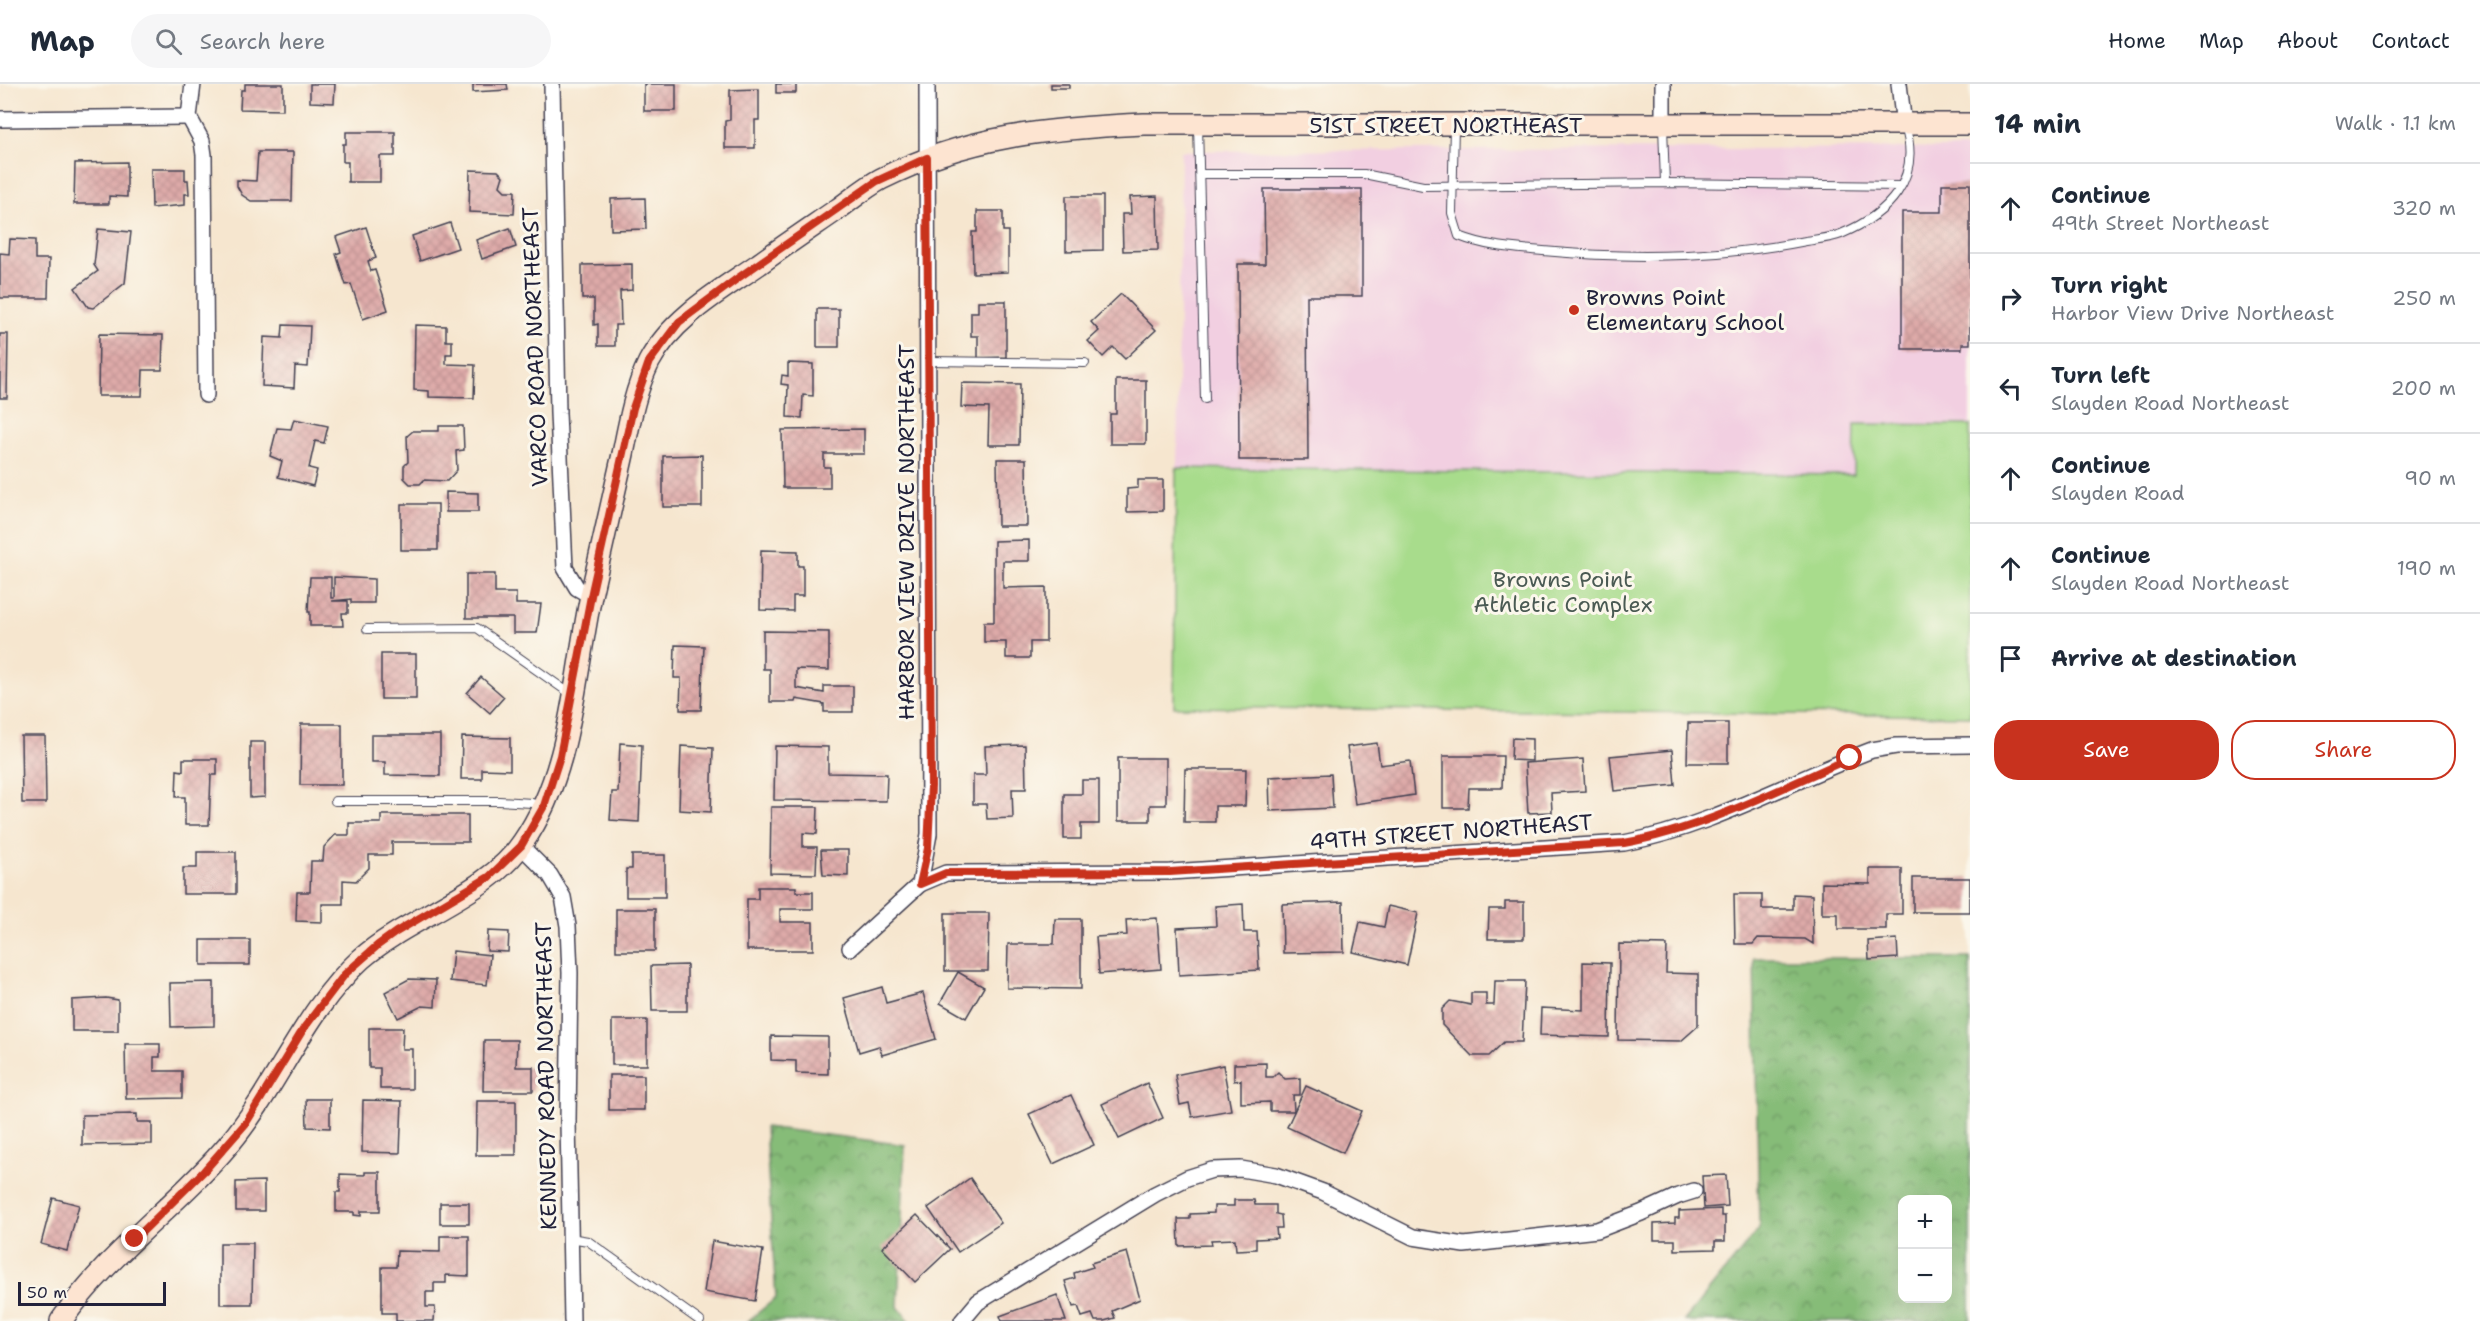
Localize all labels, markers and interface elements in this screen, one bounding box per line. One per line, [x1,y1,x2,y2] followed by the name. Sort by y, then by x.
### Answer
[131,14,551,68] search box
[30,22,95,60] text: Map
[152,25,185,58] icon: search
[200,27,325,56] text: Search here
[2108,27,2166,55] text: Home
[2199,27,2244,55] text: Map
[2277,27,2338,55] text: About
[2371,27,2450,55] text: Contact
[1994,106,2081,141] text: 14 min
[2335,110,2456,136] text: Walk · 1.1 km
[1309,111,1583,140] street label: 51ST STREET NORTHEAST
[2051,181,2151,210] text: Continue
[1994,192,2027,225] icon: ahead
[2392,195,2456,221] text: 320 m
[516,206,554,488] street label: VARCO ROAD NORTHEAST
[2051,210,2269,236] text: 49th Street Northeast
[2051,271,2168,300] text: Turn right
[1994,282,2027,315] icon: right
[1586,283,1784,337] place label: Browns Point Elementary School
[2392,285,2456,311] text: 250 m
[2051,300,2335,326] text: Harbor View Drive Northeast
[1567,303,1581,317] marker: Browns Point Elementary School
[892,343,921,720] street label: HARBOR VIEW DRIVE NORTHEAST
[2051,361,2150,390] text: Turn left
[1994,372,2027,405] icon: left
[2391,375,2456,401] text: 200 m
[2051,390,2289,416] text: Slayden Road Northeast
[2051,451,2151,480] text: Continue
[1994,462,2027,495] icon: ahead
[2404,465,2456,491] text: 90 m
[2051,480,2184,506] text: Slayden Road
[2051,541,2151,570] text: Continue
[1994,552,2027,585] icon: ahead
[2397,555,2456,581] text: 190 m
[1474,565,1652,619] park label: Browns Point Athletic Complex
[2051,570,2289,596] text: Slayden Road Northeast
[1994,642,2027,675] icon: arrive
[2051,644,2297,673] text: Arrive at destination
[1994,720,2219,780] button: Save
[2231,720,2456,780] button: Share
[1836,744,1862,770] route start
[1308,808,1594,856] street label: 49TH STREET NORTHEAST
[529,921,563,1230] street label: KENNEDY ROAD NORTHEAST
[1898,1195,1952,1303] map controls
[1898,1195,1952,1249] button: +
[121,1225,147,1251] route end
[1898,1249,1952,1303] button: −
[18,1279,166,1306] scale bar
[27,1282,67,1303] text: 50 m

